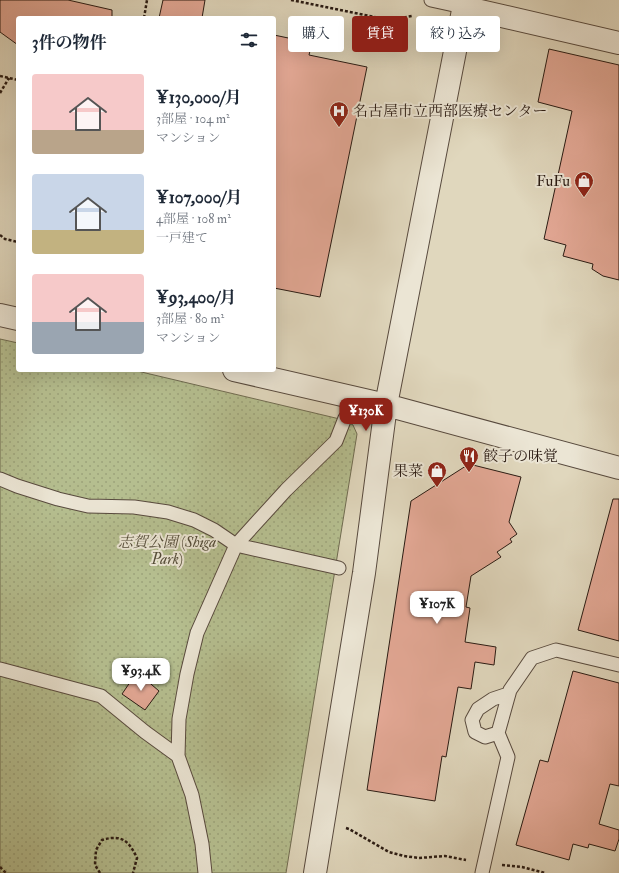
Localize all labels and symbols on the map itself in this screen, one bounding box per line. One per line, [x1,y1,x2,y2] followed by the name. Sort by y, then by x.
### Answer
[328,100,350,128] hospital icon: 名古屋市立西部医療センター
[353,102,547,121] place label: 名古屋市立西部医療センター
[573,170,595,198] shop icon: FuFu
[536,172,570,191] place label: FuFu
[338,398,394,432] pin: ¥130K
[458,445,480,473] restaurant icon: 餃子の味覚
[483,447,558,466] place label: 餃子の味覚
[426,460,448,488] shop icon: 果菜
[393,462,423,481] place label: 果菜
[118,533,216,569] park label: 志賀公園 (Shiga Park)
[409,591,465,625] pin: ¥107K
[108,658,174,692] pin: ¥93.4K

